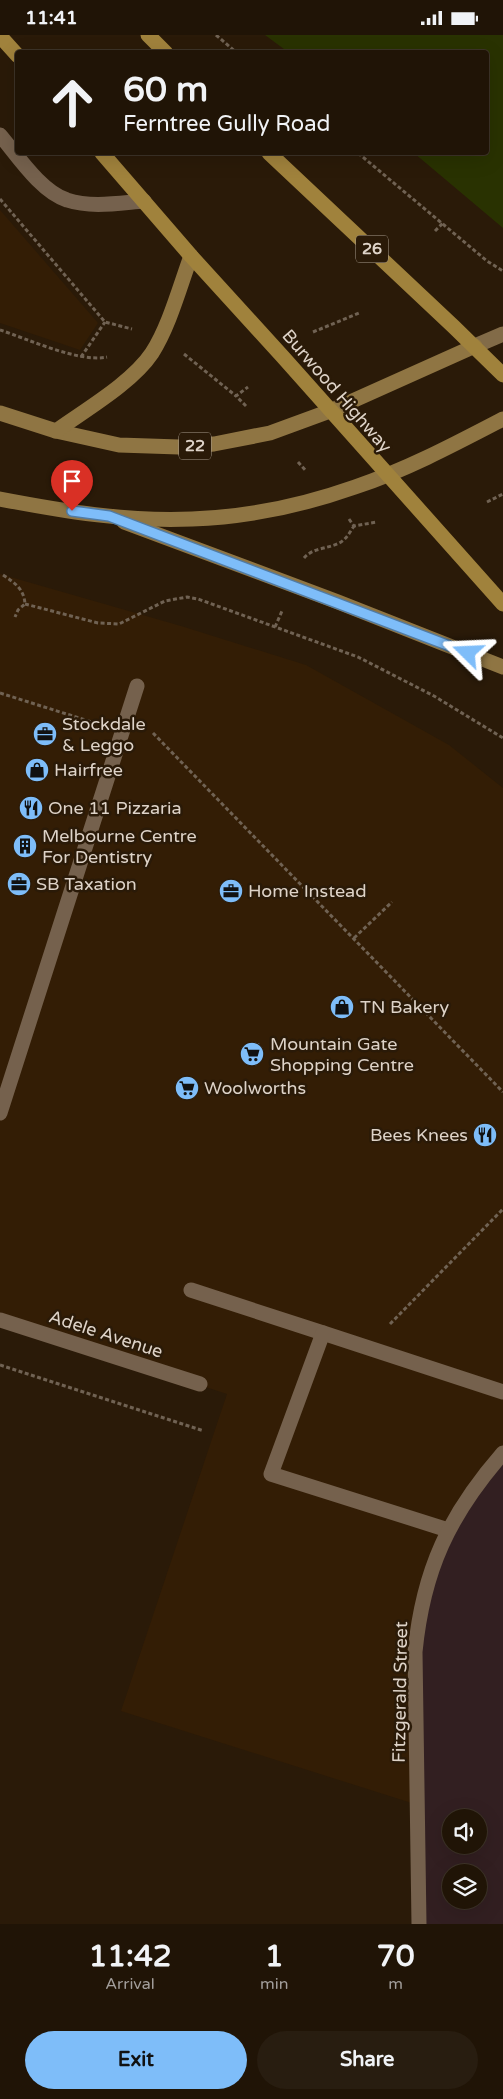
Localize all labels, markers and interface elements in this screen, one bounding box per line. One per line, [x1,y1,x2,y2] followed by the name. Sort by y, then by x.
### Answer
[25,7,78,29] text: 11:41
[123,69,208,111] text: 60 m
[40,70,105,135] icon: ahead
[123,111,330,137] text: Ferntree Gully Road
[356,235,388,263] road number: 26
[277,325,397,457] street label: Burwood Highway
[179,433,211,459] road number: 22
[51,460,93,511] pin
[58,467,86,495] icon: arrive
[441,626,493,678] position arrow
[62,713,146,756] place label: Stockdale & Leggo
[32,721,58,747] office icon: Stockdale & Leggo
[24,757,50,783] shop icon: Hairfree
[54,759,123,781] place label: Hairfree
[18,795,44,821] restaurant icon: One 11 Pizzaria
[48,797,182,819] place label: One 11 Pizzaria
[42,825,197,868] place label: Melbourne Centre For Dentistry
[12,833,38,859] building icon: Melbourne Centre For Dentistry
[6,871,32,897] office icon: SB Taxation
[36,873,137,895] place label: SB Taxation
[218,878,244,904] office icon: Home Instead
[248,880,367,902] place label: Home Instead
[329,994,355,1020] shop icon: TN Bakery
[360,996,449,1018] place label: TN Bakery
[270,1033,414,1076] place label: Mountain Gate Shopping Centre
[239,1041,265,1067] supermarket icon: Mountain Gate Shopping Centre
[174,1075,200,1101] supermarket icon: Woolworths
[204,1077,306,1099] place label: Woolworths
[472,1122,498,1148] restaurant icon: Bees Knees
[370,1124,468,1146] place label: Bees Knees
[46,1305,166,1363] street label: Adele Avenue
[388,1621,412,1763] street label: Fitzgerald Street
[442,1809,487,1909] map controls
[442,1809,487,1854] button: sound
[442,1864,487,1909] button: layers
[88,1938,172,1975] text: 11:42
[265,1938,284,1975] text: 1
[377,1938,415,1975] text: 70
[105,1974,155,1994] text: Arrival
[260,1974,288,1994] text: min
[388,1974,403,1994] text: m
[25,2031,247,2089] button: Exit
[257,2031,478,2089] button: Share

